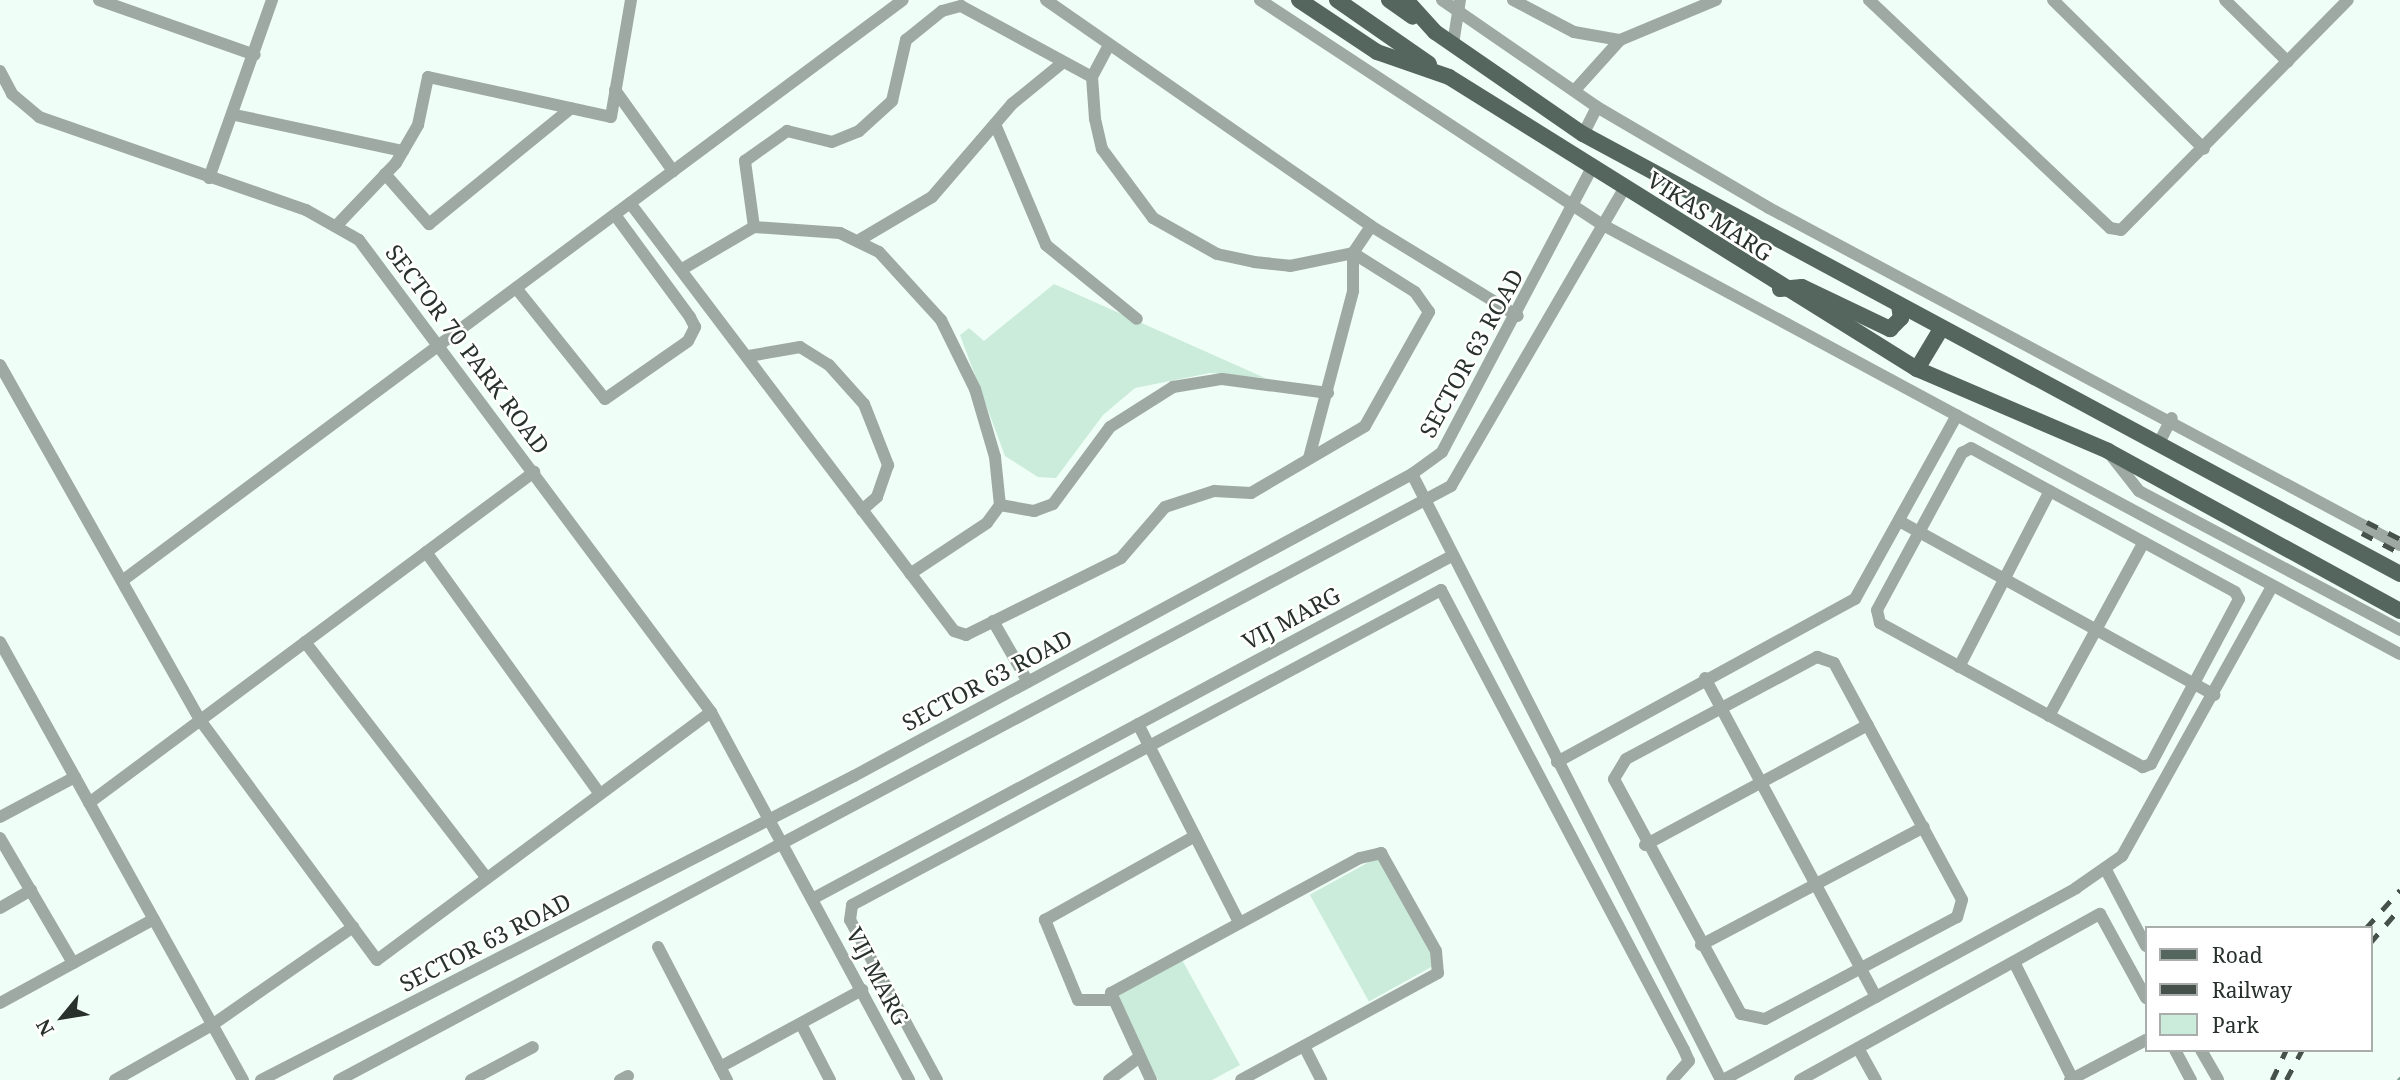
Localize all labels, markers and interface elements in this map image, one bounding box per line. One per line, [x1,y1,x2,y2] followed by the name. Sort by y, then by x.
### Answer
[1642,165,1778,267] street label: VIKAS MARG
[380,239,556,459] street label: SECTOR 70 PARK ROAD
[1413,264,1529,442] street label: SECTOR 63 ROAD
[1237,581,1345,655] street label: VIJ MARG
[897,624,1077,736] street label: SECTOR 63 ROAD
[395,887,575,997] street label: SECTOR 63 ROAD
[841,922,915,1030] street label: VIJ MARG
[2144,926,2372,1052] legend
[2212,941,2263,969] text: Road
[2212,976,2292,1004] text: Railway
[28,982,98,1052] north arrow
[2212,1011,2259,1039] text: Park
[30,1015,60,1040] text: N

